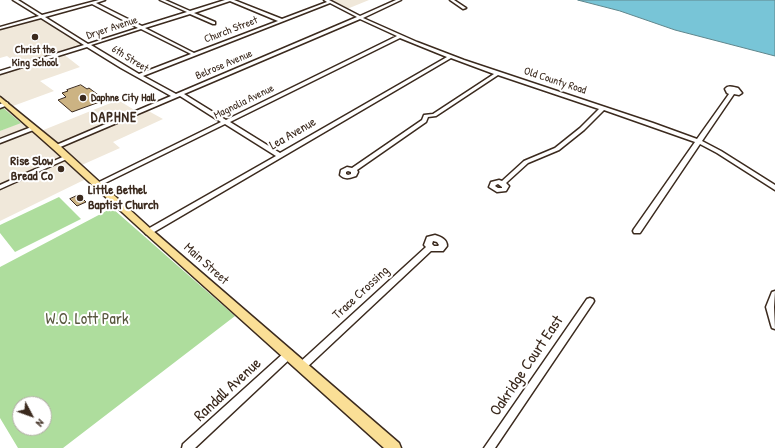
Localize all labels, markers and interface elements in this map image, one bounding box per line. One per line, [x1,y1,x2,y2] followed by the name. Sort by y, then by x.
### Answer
[85,14,139,42] street label: Dryer Avenue
[202,14,260,46] street label: Church Street
[30,32,40,42] marker: Christ the King School
[12,43,58,69] place label: Christ the King School
[109,43,151,75] street label: 6th Street
[194,47,254,83] street label: Belrose Avenue
[522,65,588,97] street label: Old County Road
[212,82,276,122] street label: Magnolia Avenue
[91,91,155,105] place label: Daphne City Hall
[78,93,88,103] marker: Daphne City Hall
[91,110,137,126] district label: DAPHNE
[267,114,319,154] street label: Lea Avenue
[10,154,53,185] place label: Rise Slow Bread Co
[56,164,66,174] marker: Rise Slow Bread Co
[88,183,158,214] place label: Little Bethel Baptist Church
[75,193,85,203] marker: Little Bethel Baptist Church
[180,240,232,288] street label: Main Street
[330,263,392,323] street label: Trace Crossing
[45,310,129,330] park label: W.O. Lott Park
[486,312,568,420] street label: Oakridge Court East
[191,354,265,426] street label: Randall Avenue
[12,396,52,436] north arrow
[33,416,48,430] text: N

